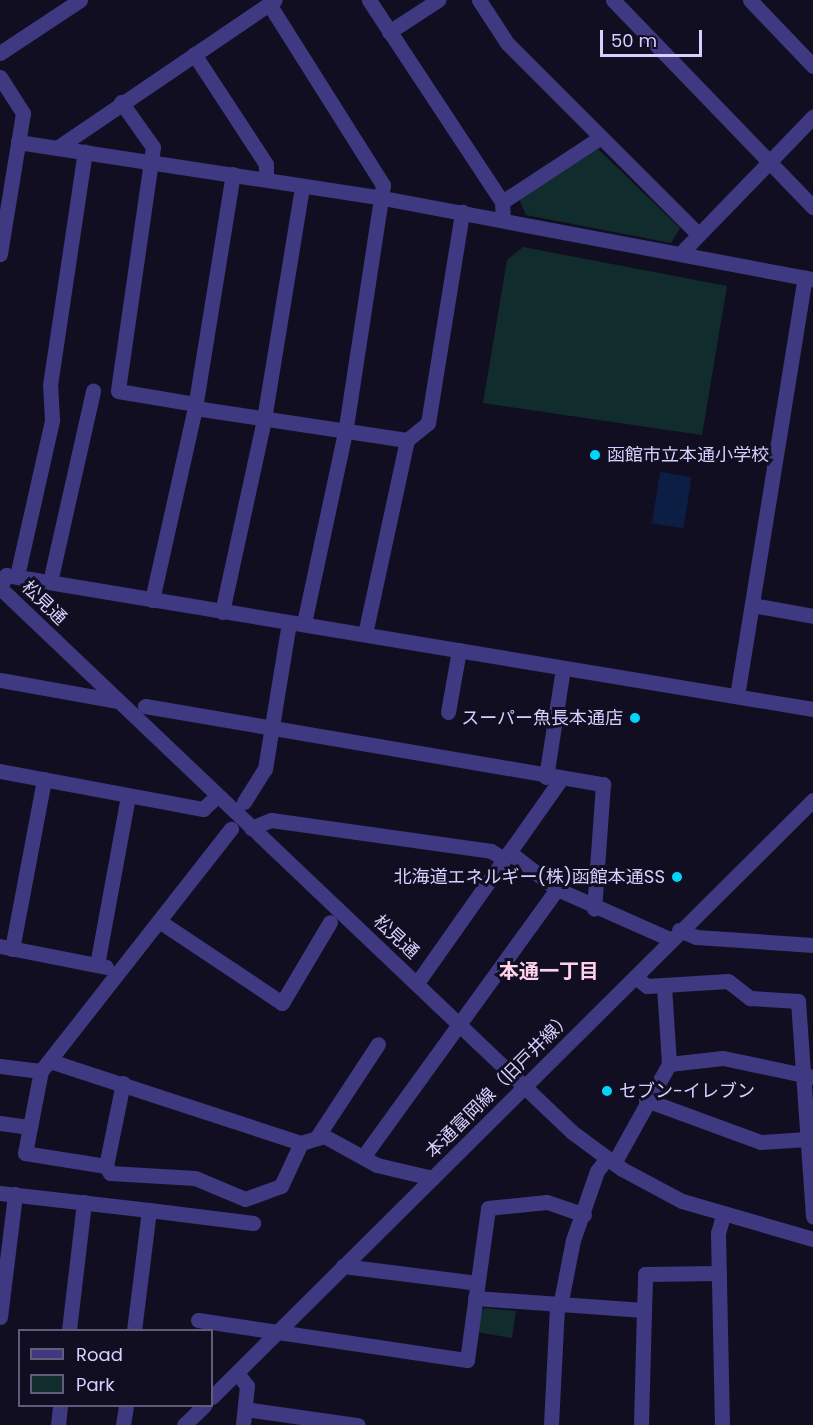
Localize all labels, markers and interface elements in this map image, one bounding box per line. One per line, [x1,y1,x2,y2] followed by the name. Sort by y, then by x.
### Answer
[603,18,705,56] scale bar
[611,28,657,53] text: 50 m
[607,444,769,466] place label: 函館市立本通小学校
[588,448,602,462] marker: 函館市立本通小学校
[17,576,71,630] street label: 松見通
[461,707,623,729] place label: スーパー魚長本通店
[628,711,642,725] marker: スーパー魚長本通店
[394,866,665,888] place label: 北海道エネルギー(株)函館本通SS
[670,870,684,884] marker: 北海道エネルギー(株)函館本通SS
[369,911,423,963] street label: 松見通
[499,959,599,983] district label: 本通一丁目
[421,1007,577,1163] street label: 本通富岡線（旧戸井線）
[619,1080,755,1102] place label: セブン-イレブン
[600,1084,614,1098] marker: セブン-イレブン
[18,1329,213,1407] legend
[76,1342,123,1367] text: Road
[76,1372,115,1397] text: Park

